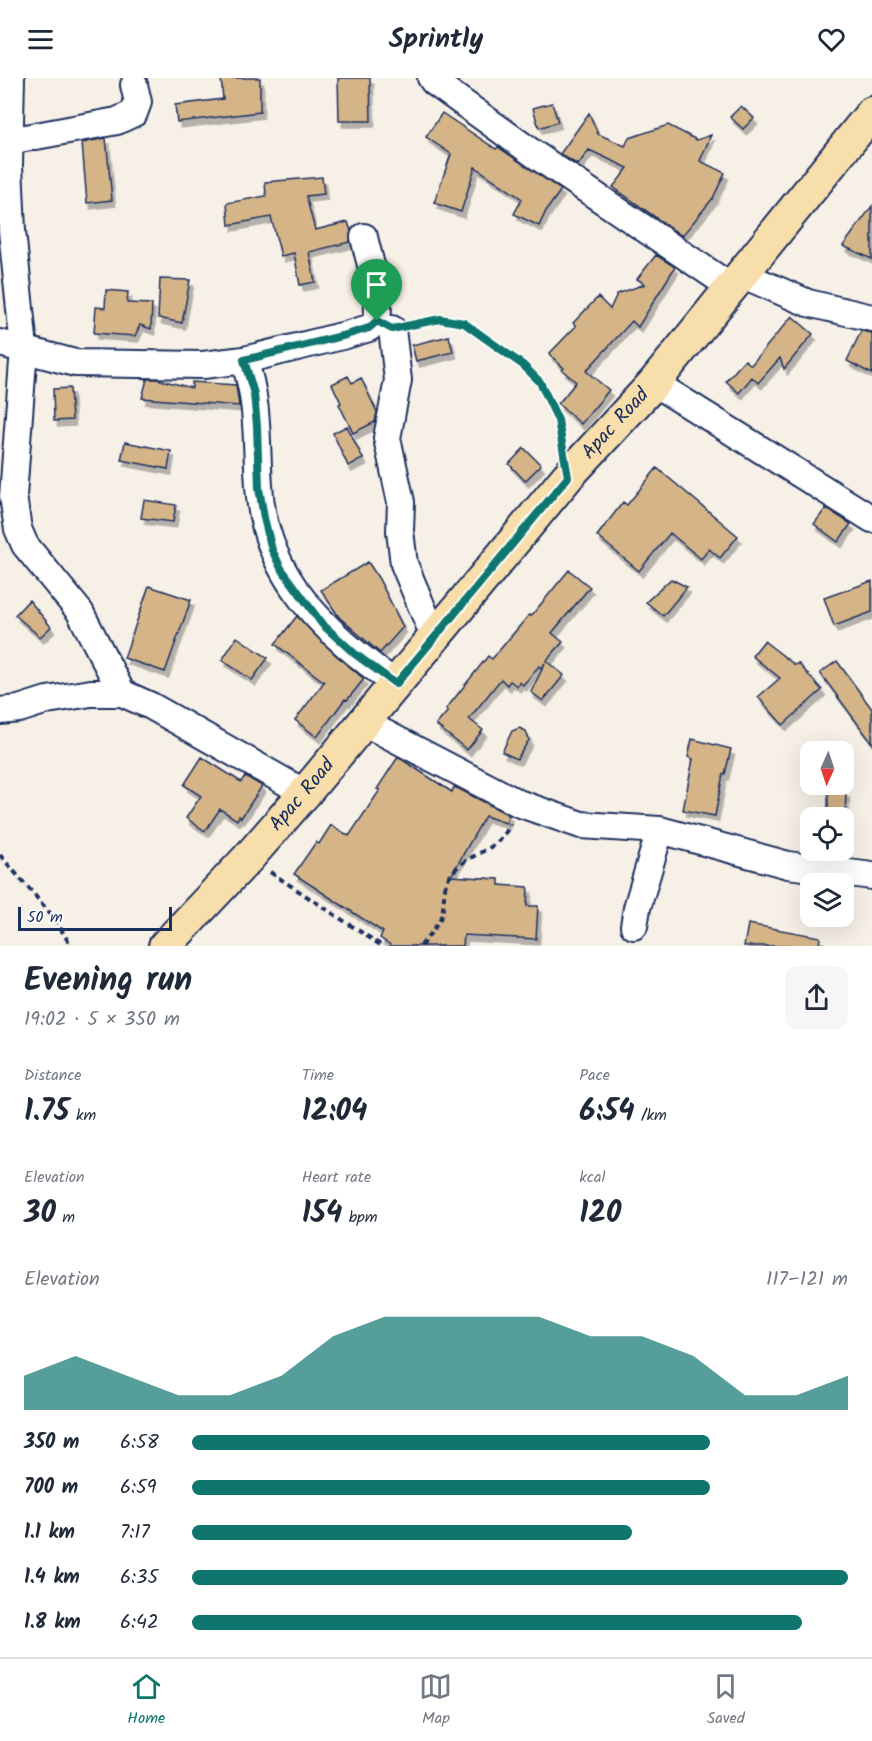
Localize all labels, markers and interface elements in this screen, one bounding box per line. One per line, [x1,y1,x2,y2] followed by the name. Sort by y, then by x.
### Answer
[389,18,483,61] text: Sprintly
[24,23,57,56] icon: menu
[815,23,848,56] icon: heart
[351,259,402,321] pin
[360,268,393,301] icon: arrive
[574,380,658,467] street label: Apac Road
[800,741,854,795] north arrow
[800,741,854,927] map controls
[262,751,344,839] street label: Apac Road
[800,807,854,861] button: locate
[800,873,854,927] button: layers
[18,904,172,932] scale bar
[27,905,63,930] text: 50 m
[24,955,192,1008] text: Evening run
[785,966,848,1029] button: share
[24,1004,180,1036] text: 19:02 · 5 × 350 m
[24,1063,82,1088] text: Distance
[302,1063,334,1088] text: Time
[579,1063,610,1088] text: Pace
[24,1088,70,1136] text: 1.75
[302,1088,367,1136] text: 12:04
[579,1088,635,1136] text: 6:54
[70,1103,96,1128] text: km
[635,1103,667,1128] text: /km
[24,1165,85,1190] text: Elevation
[302,1165,371,1190] text: Heart rate
[579,1165,605,1190] text: kcal
[24,1190,56,1238] text: 30
[302,1190,342,1238] text: 154
[579,1190,621,1238] text: 120
[56,1205,75,1230] text: m
[342,1205,377,1230] text: bpm
[24,1264,100,1296] text: Elevation
[766,1264,848,1296] text: 117–121 m
[24,1427,79,1459] text: 350 m
[120,1427,159,1459] text: 6:58
[24,1472,78,1504] text: 700 m
[120,1472,157,1504] text: 6:59
[24,1517,75,1549] text: 1.1 km
[120,1517,150,1549] text: 7:17
[24,1562,80,1594] text: 1.4 km
[120,1562,158,1594] text: 6:35
[24,1607,81,1639] text: 1.8 km
[120,1607,159,1639] text: 6:42
[127,1670,165,1731] tab: Home
[419,1670,452,1731] tab: Map
[707,1670,745,1731] tab: Saved

